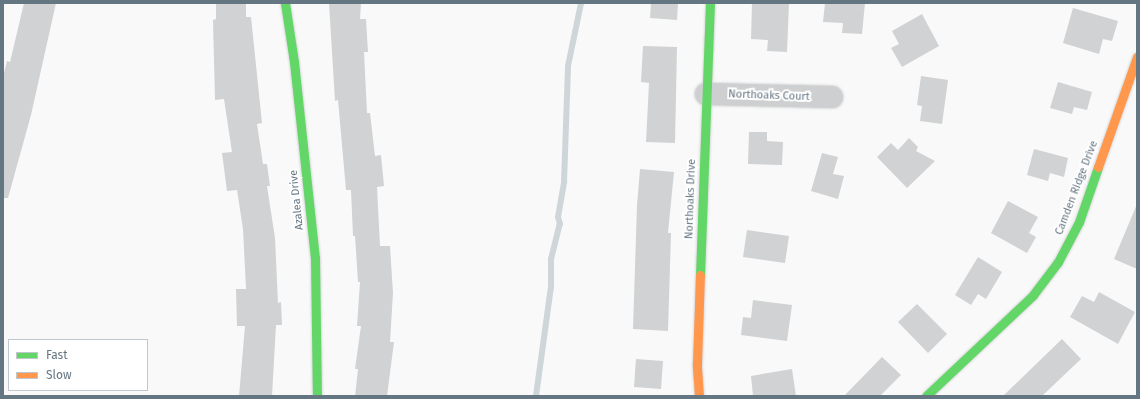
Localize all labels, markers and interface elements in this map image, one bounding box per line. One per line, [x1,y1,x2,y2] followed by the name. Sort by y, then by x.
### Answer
[728,88,810,104] street label: Northoaks Court
[1053,139,1101,237] street label: Camden Ridge Drive
[683,159,699,239] street label: Northoaks Drive
[287,169,307,231] street label: Azalea Drive
[8,339,148,391] legend
[46,348,68,362] text: Fast
[46,368,72,382] text: Slow

